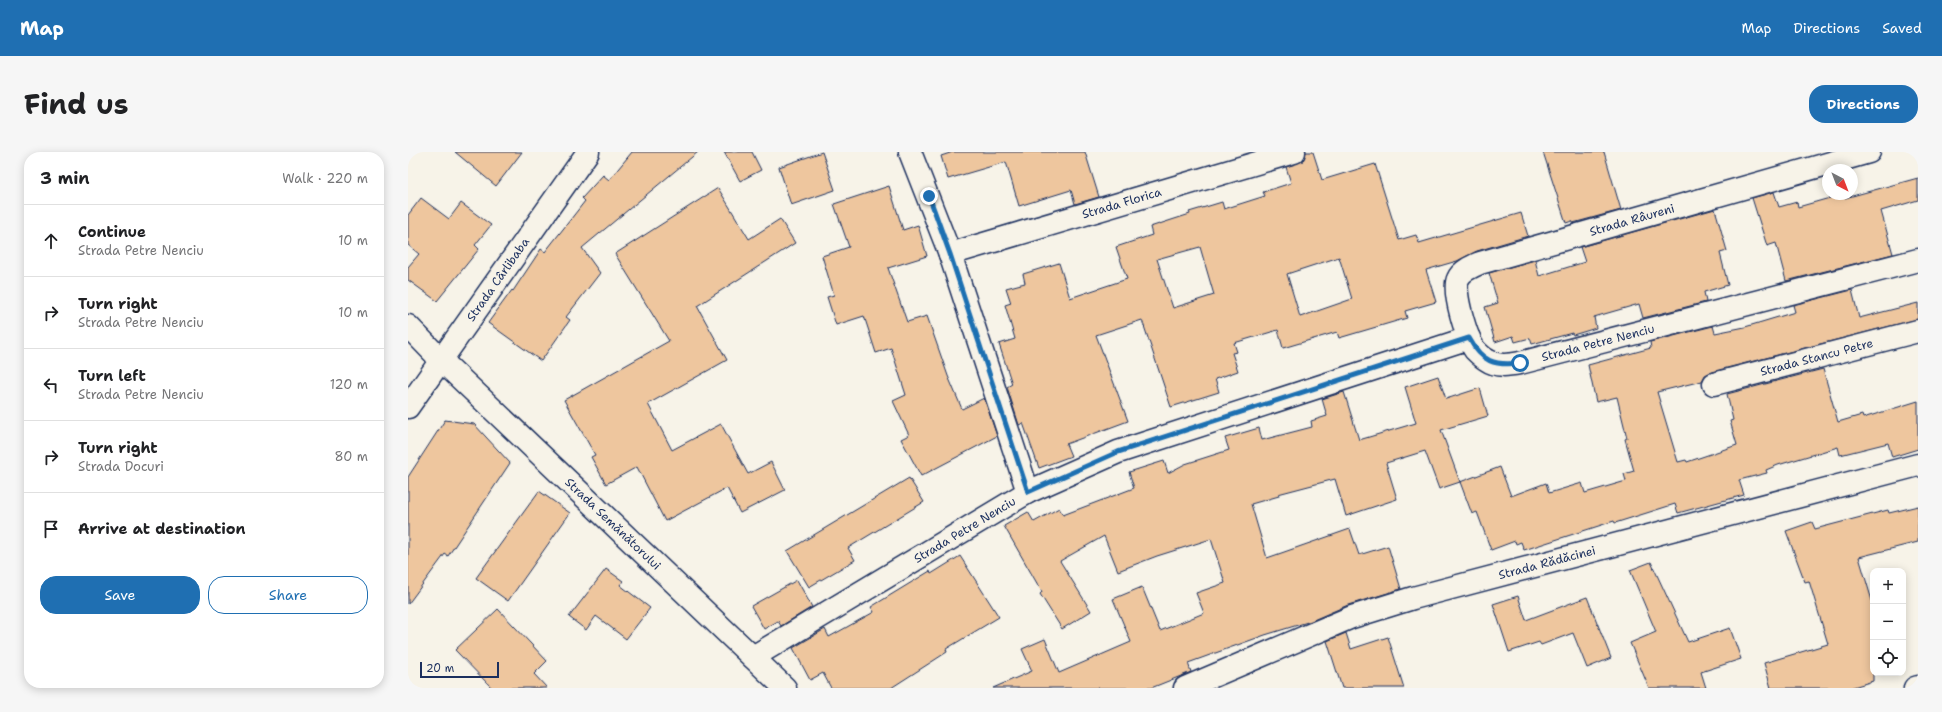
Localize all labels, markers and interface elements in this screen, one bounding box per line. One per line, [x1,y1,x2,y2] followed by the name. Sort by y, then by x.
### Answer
[20,16,64,41] text: Map
[1742,19,1772,37] text: Map
[1794,19,1860,37] text: Directions
[1882,19,1922,37] text: Saved
[24,85,129,123] text: Find us
[1809,85,1918,123] button: Directions
[1822,164,1858,200] north arrow
[40,167,90,189] text: 3 min
[282,170,368,187] text: Walk · 220 m
[1080,184,1164,222] street label: Strada Florica
[920,187,938,205] route end
[1588,200,1676,240] street label: Strada Râureni
[78,222,146,242] text: Continue
[40,230,62,252] icon: ahead
[338,232,368,249] text: 10 m
[463,234,533,325] street label: Strada Cârlibaba
[78,242,204,259] text: Strada Petre Nenciu
[78,294,158,314] text: Turn right
[40,302,62,324] icon: right
[338,304,368,321] text: 10 m
[78,314,204,331] text: Strada Petre Nenciu
[1540,320,1656,365] street label: Strada Petre Nenciu
[1758,335,1875,380] street label: Strada Stancu Petre
[1511,354,1529,372] route start
[78,366,146,386] text: Turn left
[40,374,62,396] icon: left
[330,376,368,393] text: 120 m
[78,386,204,403] text: Strada Petre Nenciu
[78,438,158,458] text: Turn right
[40,446,62,468] icon: right
[334,448,368,465] text: 80 m
[78,458,164,475] text: Strada Docuri
[562,474,664,573] street label: Strada Semănătorului
[911,493,1019,567] street label: Strada Petre Nenciu
[40,518,62,540] icon: arrive
[78,519,246,539] text: Arrive at destination
[1497,542,1597,583] street label: Strada Rădăcinei
[1870,568,1906,676] map controls
[1870,568,1906,604] button: +
[40,576,200,614] button: Save
[208,576,368,614] button: Share
[1870,604,1906,640] button: −
[1870,640,1906,676] button: locate
[420,660,499,679] scale bar
[426,661,454,676] text: 20 m

